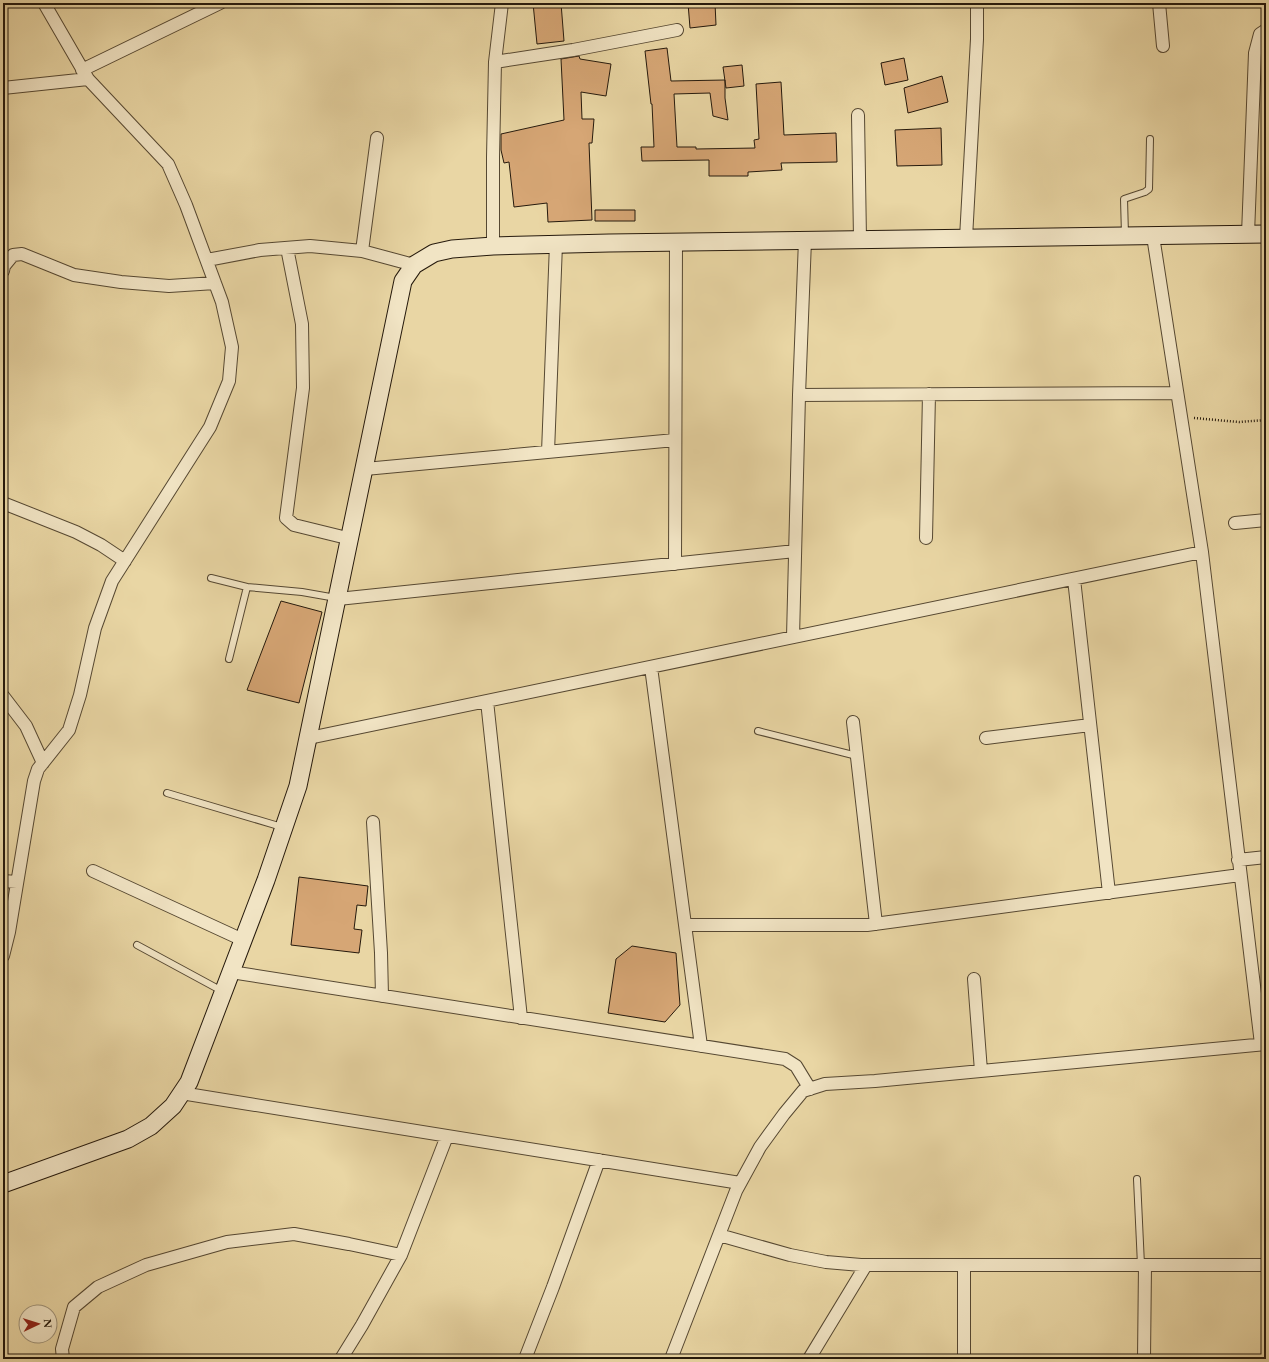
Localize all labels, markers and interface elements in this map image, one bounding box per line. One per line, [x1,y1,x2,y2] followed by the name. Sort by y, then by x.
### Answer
[18,1304,58,1344] north arrow
[41,1318,55,1328] text: N

